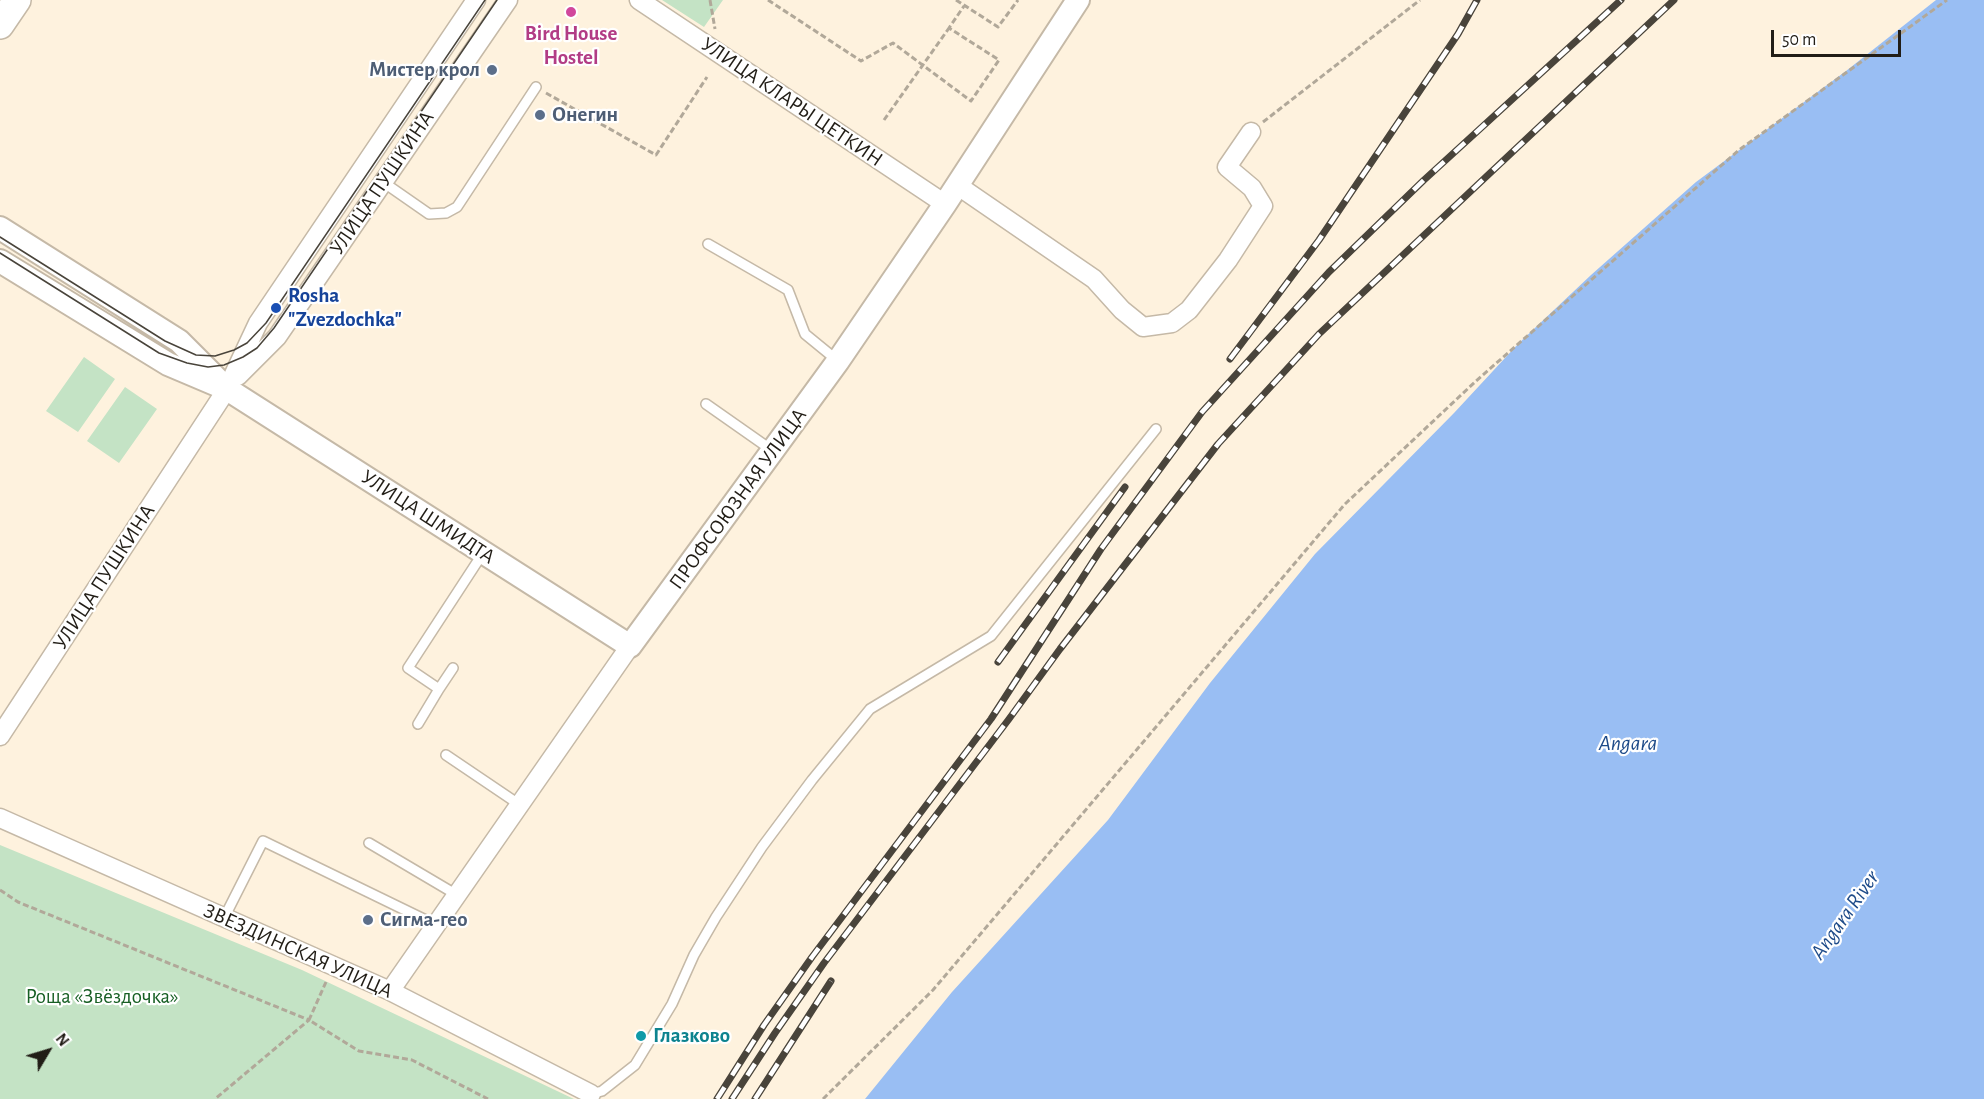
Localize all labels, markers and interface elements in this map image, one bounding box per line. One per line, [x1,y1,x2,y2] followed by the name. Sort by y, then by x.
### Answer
[564,5,578,19] marker: Bird House Hostel
[1774,18,1904,56] scale bar
[525,21,617,71] place label: Bird House Hostel
[1782,31,1816,49] text: 50 m
[696,32,888,172] street label: УЛИЦА КЛАРЫ ЦЕТКИН
[369,57,480,83] place label: Мистер крол
[485,63,499,77] marker: Мистер крол
[552,102,618,128] place label: Онегин
[324,106,440,260] street label: УЛИЦА ПУШКИНА
[533,108,547,122] marker: Онегин
[288,283,402,333] place label: Rosha "Zvezdochka"
[269,301,283,315] marker: Rosha "Zvezdochka"
[664,403,812,595] street label: ПРОФСОЮЗНАЯ УЛИЦА
[356,464,500,570] street label: УЛИЦА ШМИДТА
[48,499,160,655] street label: УЛИЦА ПУШКИНА
[1599,730,1657,756] water label: Angara
[1805,866,1885,964] water label: Angara River
[200,898,396,1004] street label: ЗВЕЗДИНСКАЯ УЛИЦА
[380,907,467,933] place label: Сигма-гео
[361,913,375,927] marker: Сигма-гео
[25,984,179,1010] park label: Роща «Звёздочка»
[18,1021,78,1081] north arrow
[653,1023,730,1049] place label: Глазково
[634,1029,648,1043] marker: Глазково
[52,1031,72,1049] text: N

